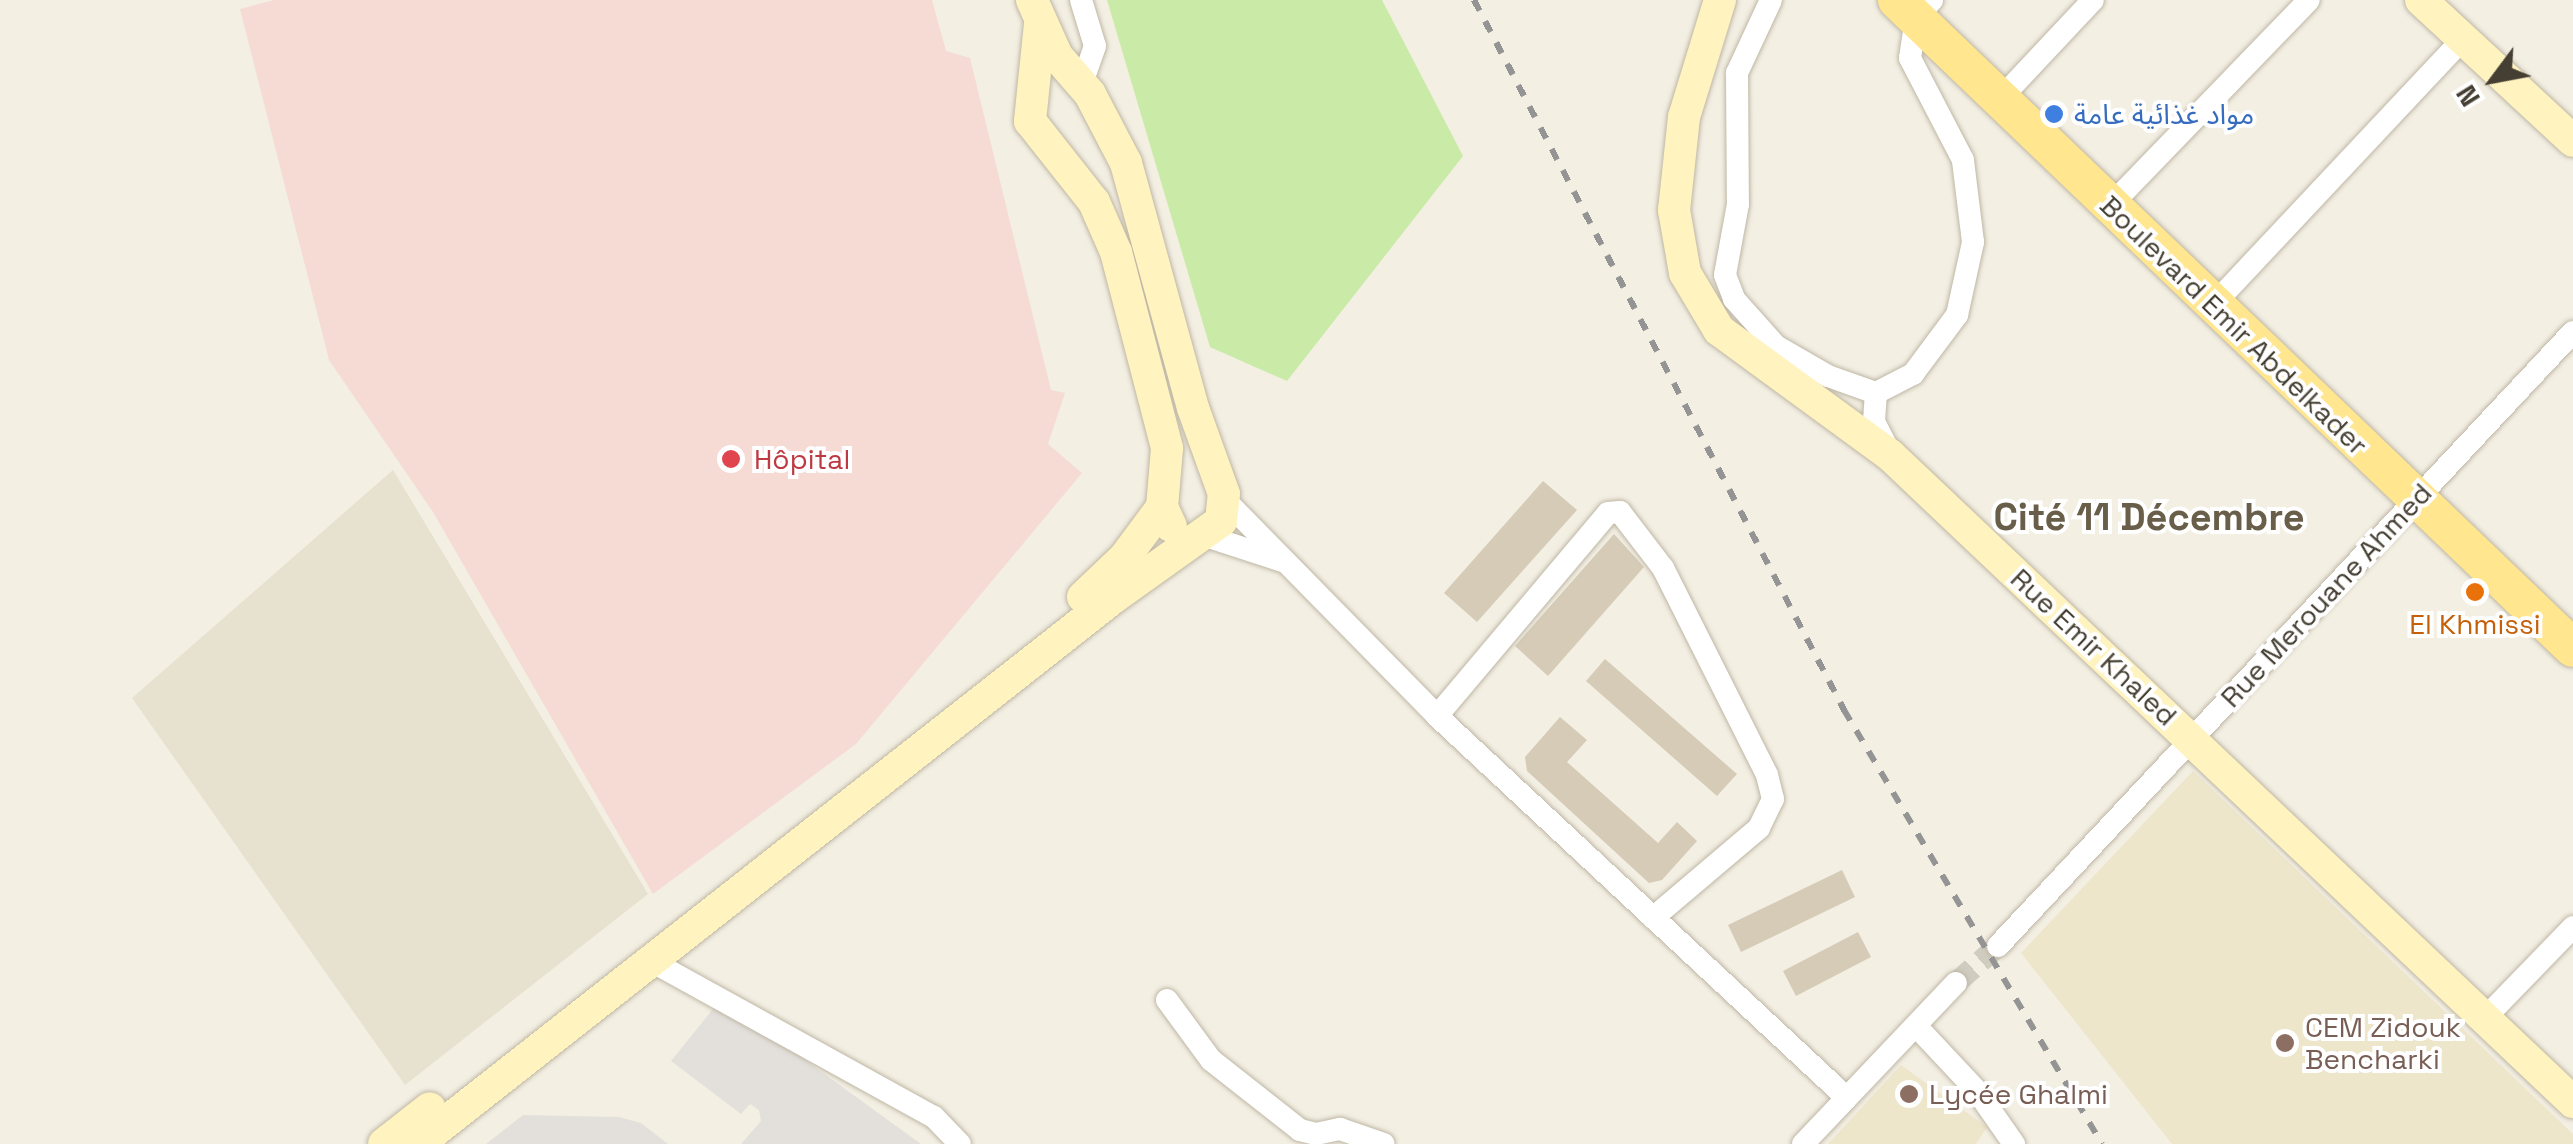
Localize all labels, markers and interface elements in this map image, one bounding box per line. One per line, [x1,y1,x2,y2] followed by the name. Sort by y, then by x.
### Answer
[2443,30,2543,130] north arrow
[2447,78,2488,113] text: N
[2074,97,2254,131] place label: مواد غذائية عامة
[2043,103,2065,125] marker: مواد غذائية عامة
[2093,188,2375,462] street label: Boulevard Emir Abdelkader
[754,442,850,476] place label: Hôpital
[718,446,744,472] marker: Hôpital
[2213,476,2439,714] street label: Rue Merouane Ahmed
[1993,495,2305,541] district label: Cité 11 Décembre
[2004,561,2184,733] street label: Rue Emir Khaled
[2464,581,2486,603] marker: El Khmissi
[2409,607,2541,641] place label: El Khmissi
[2305,1010,2461,1076] place label: CEM Zidouk Bencharki
[2274,1032,2296,1054] marker: CEM Zidouk Bencharki
[1929,1077,2108,1111] place label: Lycée Ghalmi
[1898,1083,1920,1105] marker: Lycée Ghalmi

